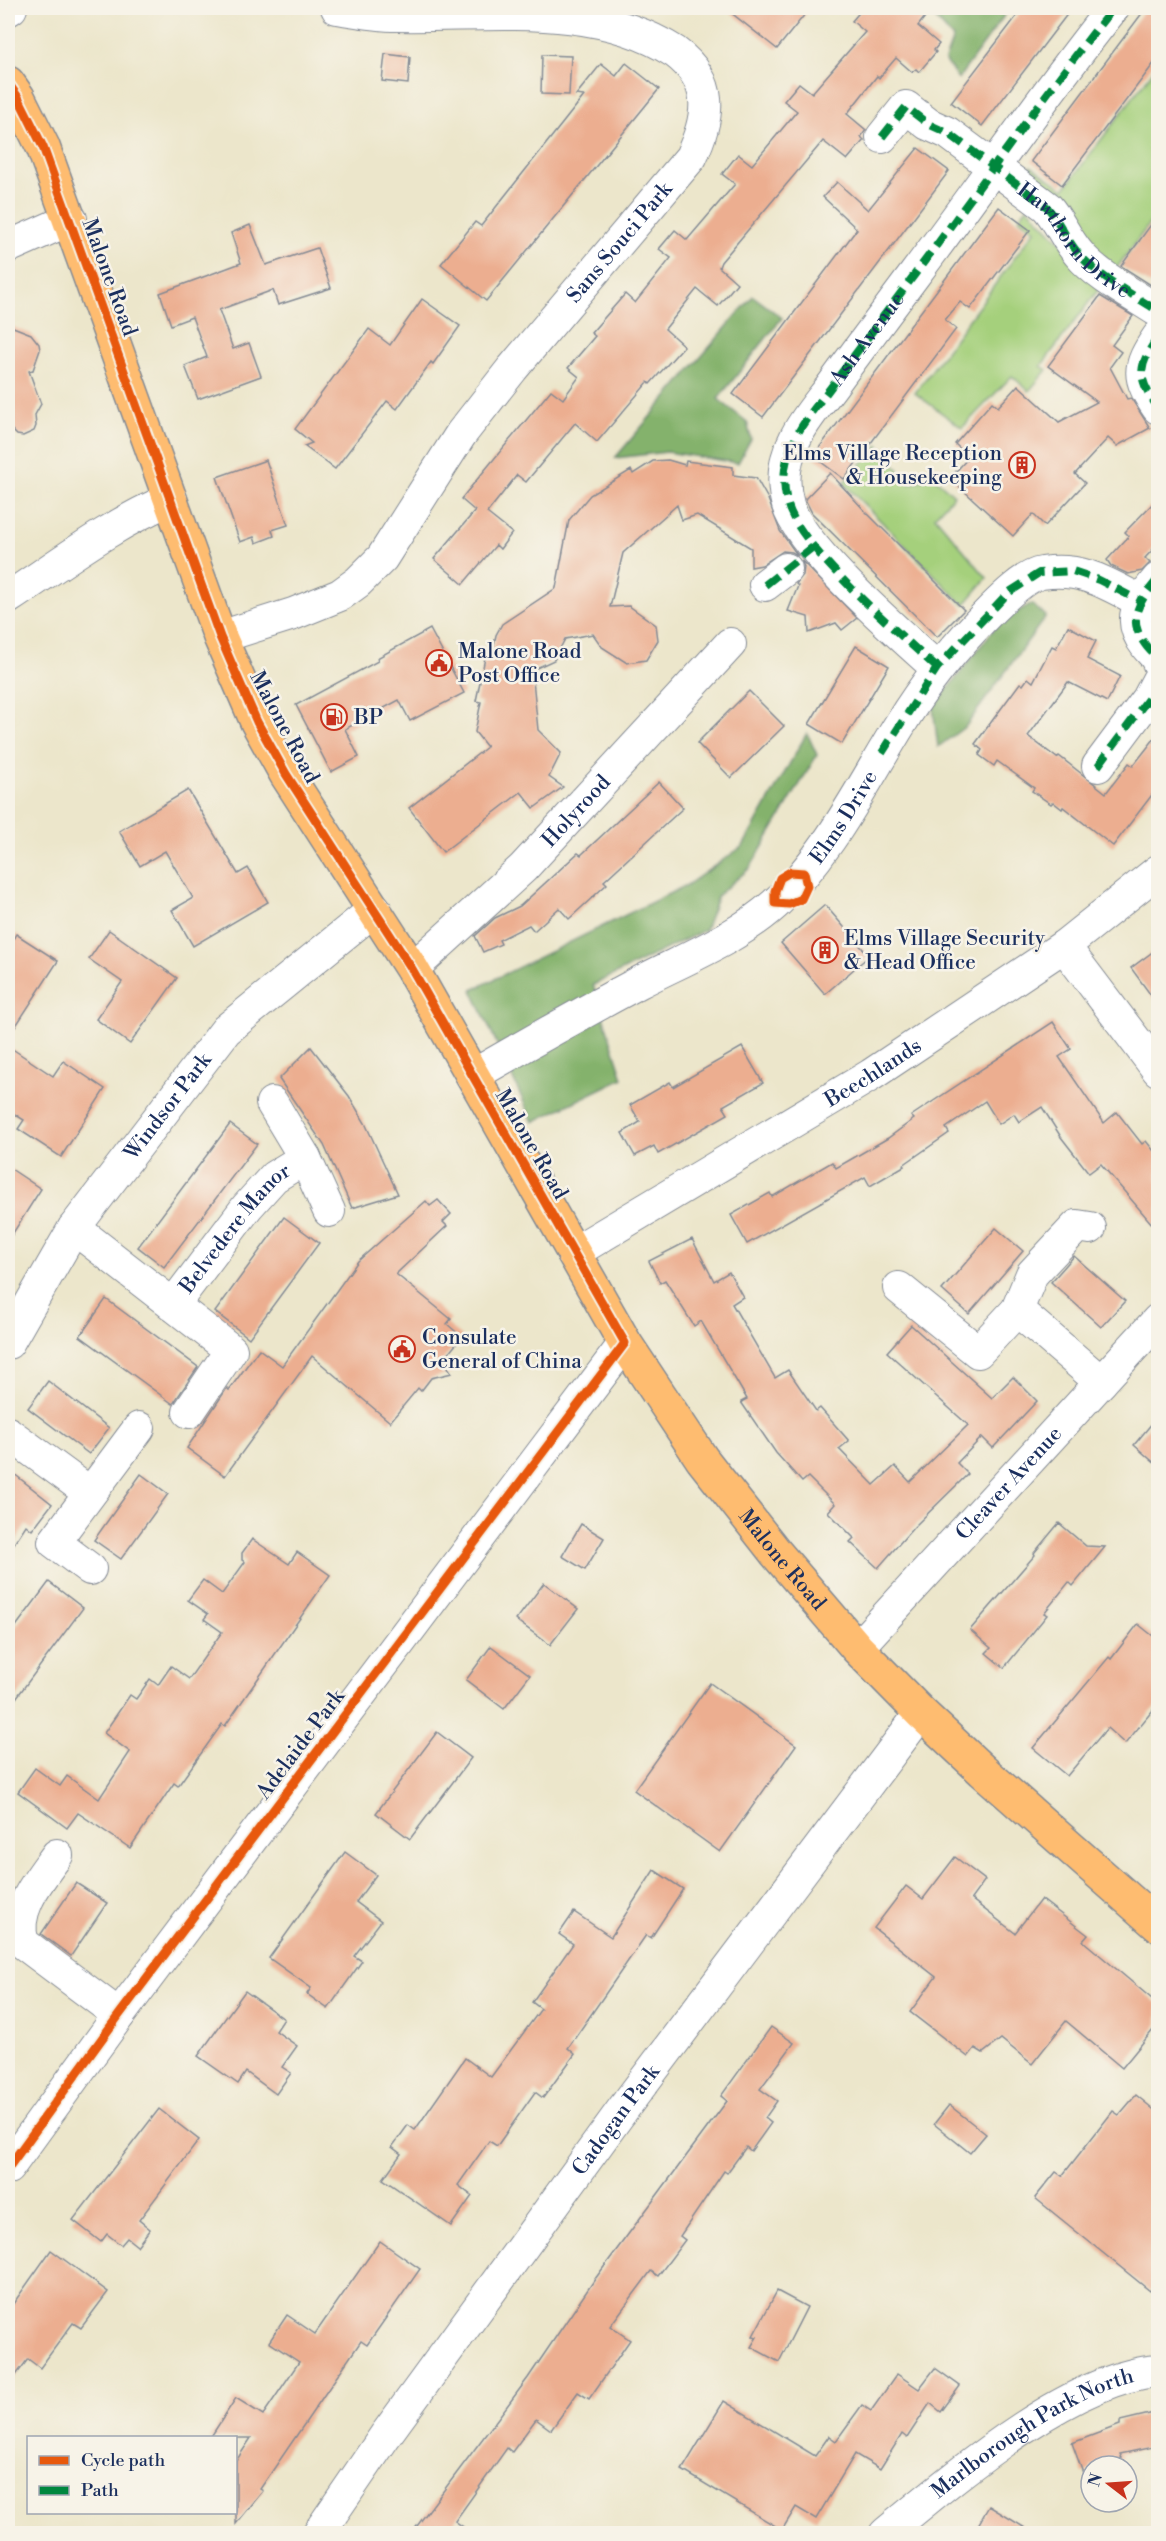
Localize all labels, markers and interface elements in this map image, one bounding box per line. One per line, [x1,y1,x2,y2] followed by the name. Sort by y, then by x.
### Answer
[561,176,679,309] street label: Sans Souci Park
[1012,177,1135,305] street label: Hawthorn Drive
[76,215,142,340] street label: Malone Road
[824,287,911,392] street label: Ash Avenue
[783,441,1002,491] place label: Elms Village Reception & Housekeeping
[1007,450,1037,480] building icon: Elms Village Reception & Housekeeping
[458,639,581,689] place label: Malone Road Post Office
[424,648,454,678] public building icon: Malone Road Post Office
[244,667,325,788] street label: Malone Road
[319,702,349,732] fuel station icon: BP
[353,705,383,731] place label: BP
[804,766,884,870] street label: Elms Drive
[537,770,617,853] street label: Holyrood
[844,926,1046,976] place label: Elms Village Security & Head Office
[810,935,840,965] building icon: Elms Village Security & Head Office
[819,1033,927,1114] street label: Beechlands
[118,1047,218,1166] street label: Windsor Park
[489,1085,573,1204] street label: Malone Road
[174,1158,295,1300] street label: Belvedere Manor
[422,1325,582,1375] place label: Consulate General of China
[387,1334,417,1364] public building icon: Consulate General of China
[951,1421,1068,1546] street label: Cleaver Avenue
[733,1504,831,1616] street label: Malone Road
[250,1684,351,1806] street label: Adelaide Park
[567,2059,666,2181] street label: Cadogan Park
[928,2366,1140,2508] street label: Marlborough Park North
[27,2436,237,2514] legend
[81,2449,165,2472] text: Cycle path
[1079,2454,1139,2514] north arrow
[81,2479,119,2502] text: Path

